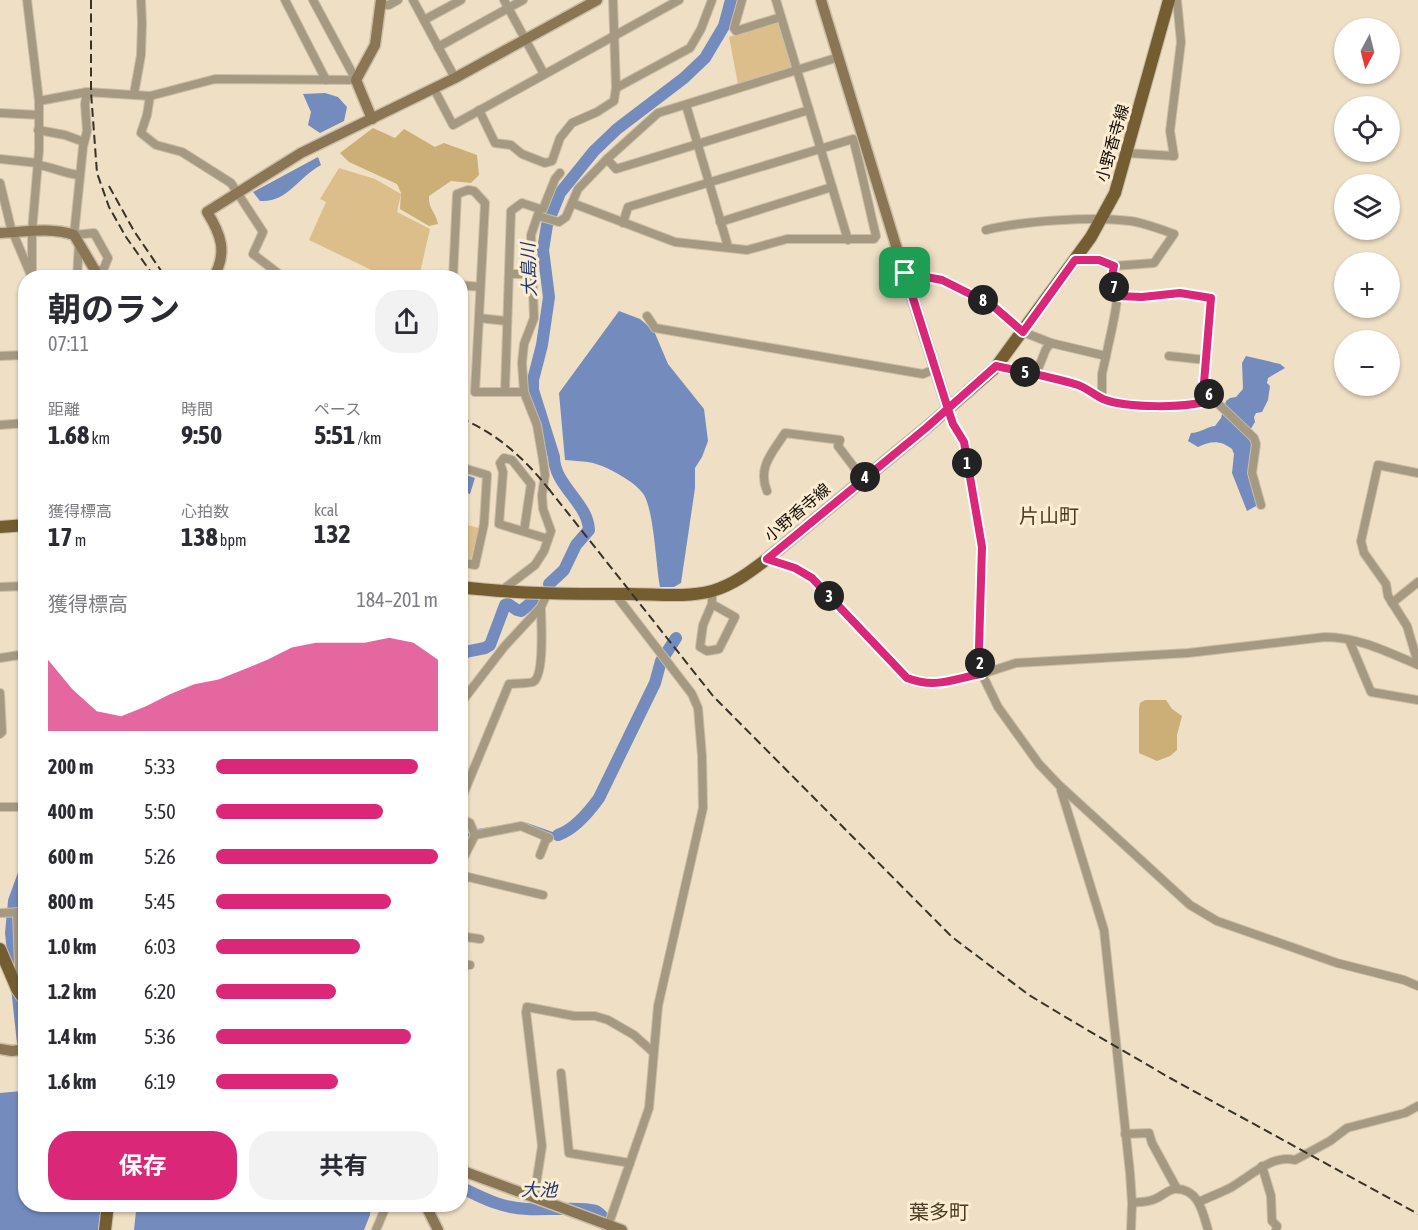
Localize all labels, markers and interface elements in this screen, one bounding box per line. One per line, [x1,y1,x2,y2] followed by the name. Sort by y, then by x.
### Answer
[1334,18,1400,84] north arrow
[1334,18,1400,396] map controls
[1334,96,1400,162] button: locate
[1092,102,1132,184] street label: 小野香寺線
[1334,174,1400,240] button: layers
[517,241,540,297] water label: 大島川
[879,247,930,298] pin
[1334,252,1400,318] button: +
[888,256,921,289] icon: arrive
[1099,272,1129,302] pin: 7
[1110,278,1118,296] text: 7
[968,285,998,315] pin: 8
[48,290,180,328] text: 朝のラン
[375,290,438,353] button: share
[979,291,987,309] text: 8
[1334,330,1400,396] button: −
[48,332,89,355] text: 07:11
[1010,357,1040,387] pin: 5
[1021,363,1029,381] text: 5
[1194,379,1224,409] pin: 6
[1205,385,1213,403] text: 6
[48,400,80,418] text: 距離
[181,400,213,418] text: 時間
[314,400,361,418] text: ペース
[48,420,89,450] text: 1.68
[181,420,222,450] text: 9:50
[314,420,355,450] text: 5:51
[89,429,110,447] text: km
[355,429,381,447] text: /km
[952,448,982,478] pin: 1
[963,454,971,472] text: 1
[850,462,880,492] pin: 4
[861,468,869,486] text: 4
[761,479,833,545] street label: 小野香寺線
[314,501,338,519] text: kcal
[48,502,112,520] text: 獲得標高
[181,502,229,520] text: 心拍数
[1019,504,1079,527] district label: 片山町
[314,519,351,549] text: 132
[48,522,72,552] text: 17
[181,522,218,552] text: 138
[72,531,86,549] text: m
[218,531,247,549] text: bpm
[814,581,844,611] pin: 3
[825,587,833,605] text: 3
[356,588,438,611] text: 184–201 m
[48,592,128,615] text: 獲得標高
[965,648,995,678] pin: 2
[976,654,984,672] text: 2
[48,755,93,778] text: 200 m
[144,755,176,778] text: 5:33
[48,800,93,823] text: 400 m
[144,800,176,823] text: 5:50
[48,845,93,868] text: 600 m
[144,845,176,868] text: 5:26
[48,890,93,913] text: 800 m
[144,890,176,913] text: 5:45
[48,935,96,958] text: 1.0 km
[144,935,176,958] text: 6:03
[48,980,96,1003] text: 1.2 km
[144,980,176,1003] text: 6:20
[48,1025,96,1048] text: 1.4 km
[144,1025,176,1048] text: 5:36
[48,1070,96,1093] text: 1.6 km
[144,1070,176,1093] text: 6:19
[48,1131,237,1200] button: 保存
[249,1131,438,1200] button: 共有
[521,1179,559,1200] water label: 大池
[909,1200,969,1223] district label: 葉多町

